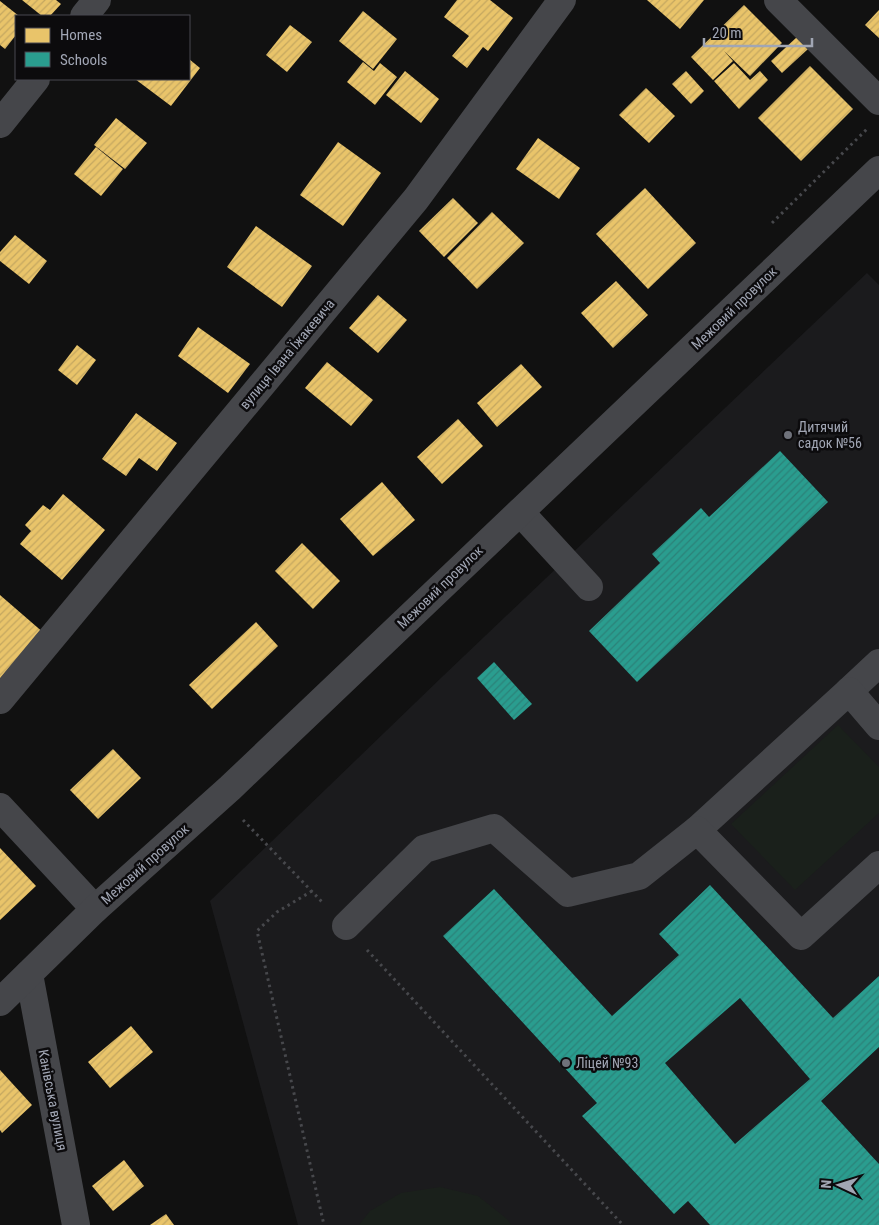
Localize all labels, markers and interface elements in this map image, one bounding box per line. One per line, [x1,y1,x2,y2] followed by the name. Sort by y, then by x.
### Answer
[15,15,190,80] legend
[704,15,812,47] scale bar
[712,24,742,42] text: 20 m
[60,26,102,44] text: Homes
[60,51,107,69] text: Schools
[688,263,780,353] street label: Межовий провулок
[236,296,338,412] street label: вулиця Івана Їжакевича
[798,419,862,451] place label: Дитячий садок №56
[782,429,794,441] marker: Дитячий садок №56
[394,542,486,632] street label: Межовий провулок
[98,820,192,908] street label: Межовий провулок
[35,1048,71,1152] street label: Канівська вулиця
[576,1055,638,1071] place label: Ліцей №93
[560,1057,572,1069] marker: Ліцей №93
[814,1160,864,1210] north arrow
[818,1179,834,1189] text: N

